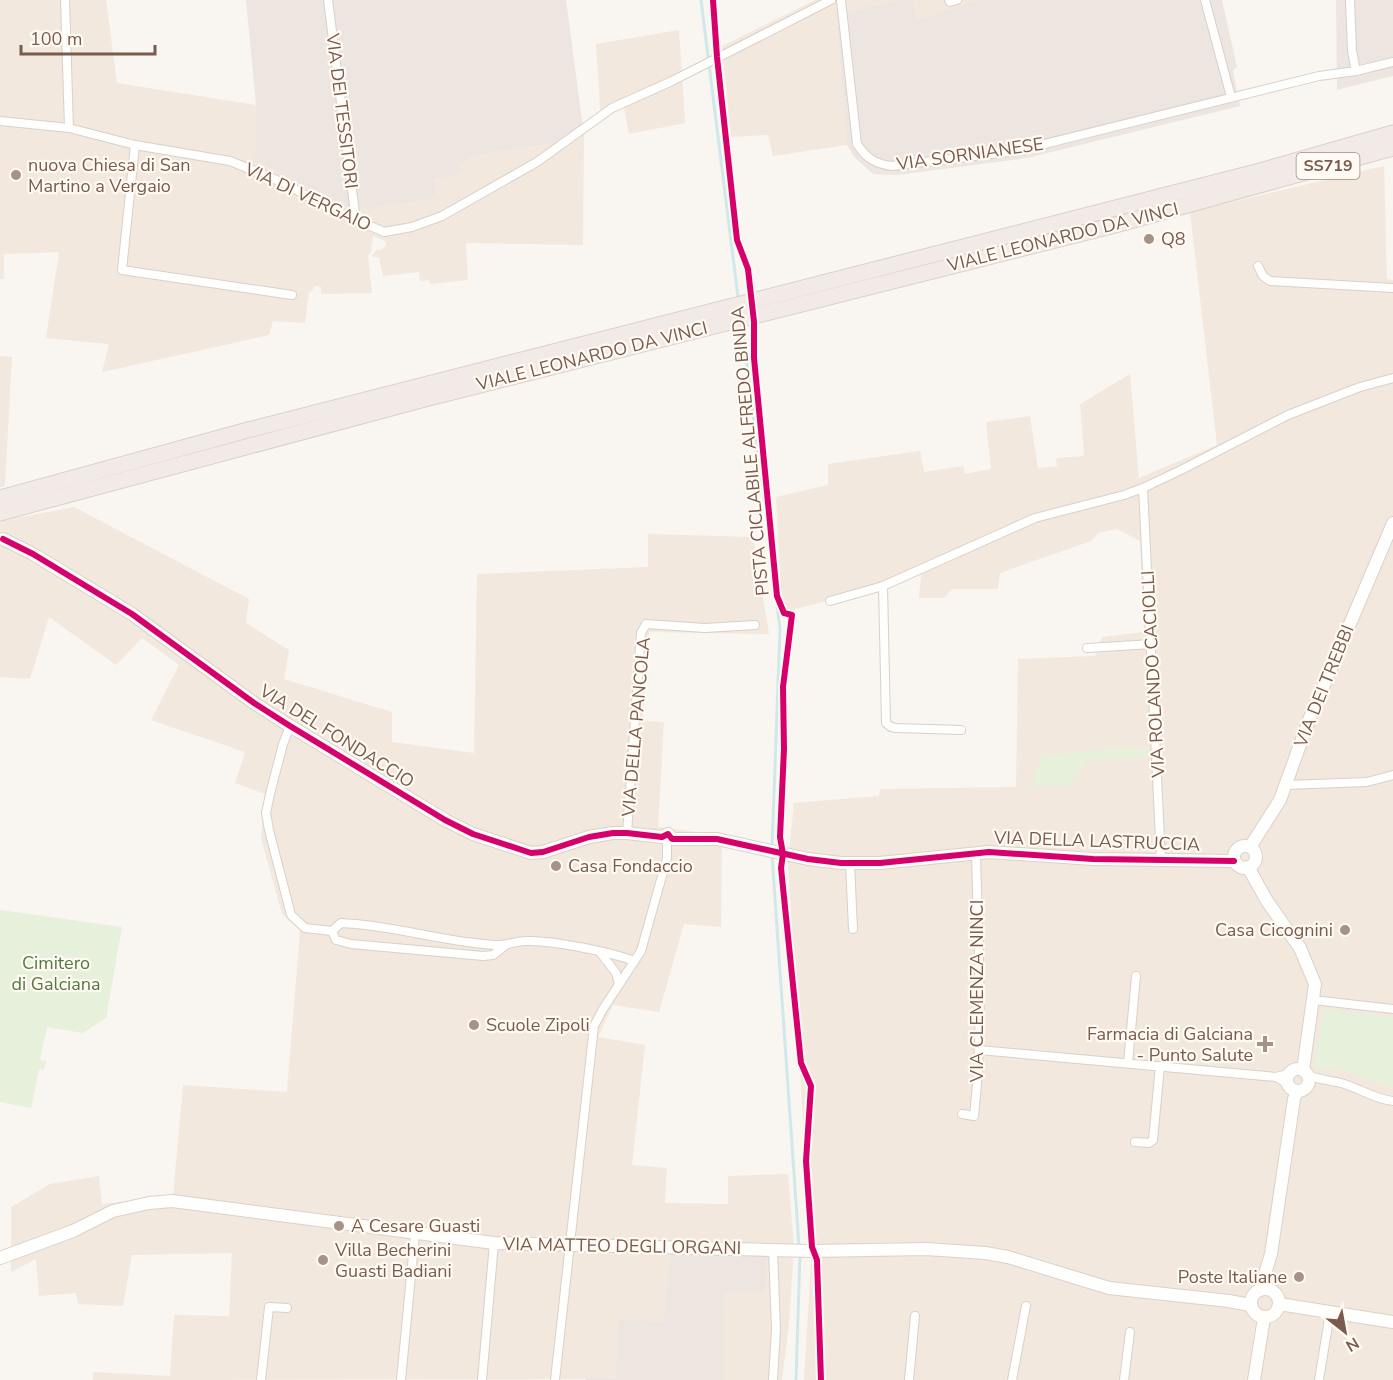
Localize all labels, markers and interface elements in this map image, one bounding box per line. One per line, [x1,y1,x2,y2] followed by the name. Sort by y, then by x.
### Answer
[21,18,154,56] scale bar
[30,27,82,51] text: 100 m
[320,31,363,190] street label: VIA DEI TESSITORI
[894,132,1045,176] street label: VIA SORNIANESE
[28,153,191,198] place label: nuova Chiesa di San Martino a Vergaio
[1296,153,1360,179] road number: SS719
[240,157,375,237] street label: VIA DI VERGAIO
[9,168,23,182] marker: nuova Chiesa di San Martino a Vergaio
[944,197,1181,278] street label: VIALE LEONARDO DA VINCI
[1161,227,1186,251] place label: Q8
[1142,232,1156,246] marker: Q8
[725,305,775,597] street label: PISTA CICLABILE ALFREDO BINDA
[473,316,710,397] street label: VIALE LEONARDO DA VINCI
[1136,570,1170,779] street label: VIA ROLANDO CACIOLLI
[1288,621,1360,752] street label: VIA DEI TREBBI
[616,636,656,819] street label: VIA DELLA PANCOLA
[254,678,419,793] street label: VIA DEL FONDACCIO
[992,825,1201,857] street label: VIA DELLA LASTRUCCIA
[568,854,693,878] place label: Casa Fondaccio
[549,859,563,873] marker: Casa Fondaccio
[965,900,989,1083] street label: VIA CLEMENZA NINCI
[1215,918,1333,942] place label: Casa Cicognini
[1338,923,1352,937] marker: Casa Cicognini
[12,951,100,996] park label: Cimitero di Galciana
[486,1013,590,1037] place label: Scuole Zipoli
[467,1018,481,1032] marker: Scuole Zipoli
[1087,1022,1253,1067] place label: Farmacia di Galciana - Punto Salute
[1258,1037,1272,1051] marker: Farmacia di Galciana - Punto Salute
[351,1214,480,1238] place label: A Cesare Guasti
[332,1219,346,1233] marker: A Cesare Guasti
[502,1232,741,1260] street label: VIA MATTEO DEGLI ORGANI
[334,1238,452,1283] place label: Villa Becherini Guasti Badiani
[316,1253,330,1267] marker: Villa Becherini Guasti Badiani
[1178,1265,1287,1289] place label: Poste Italiane
[1292,1270,1306,1284] marker: Poste Italiane
[1315,1302,1375,1362] north arrow
[1341,1331,1363,1357] text: N

